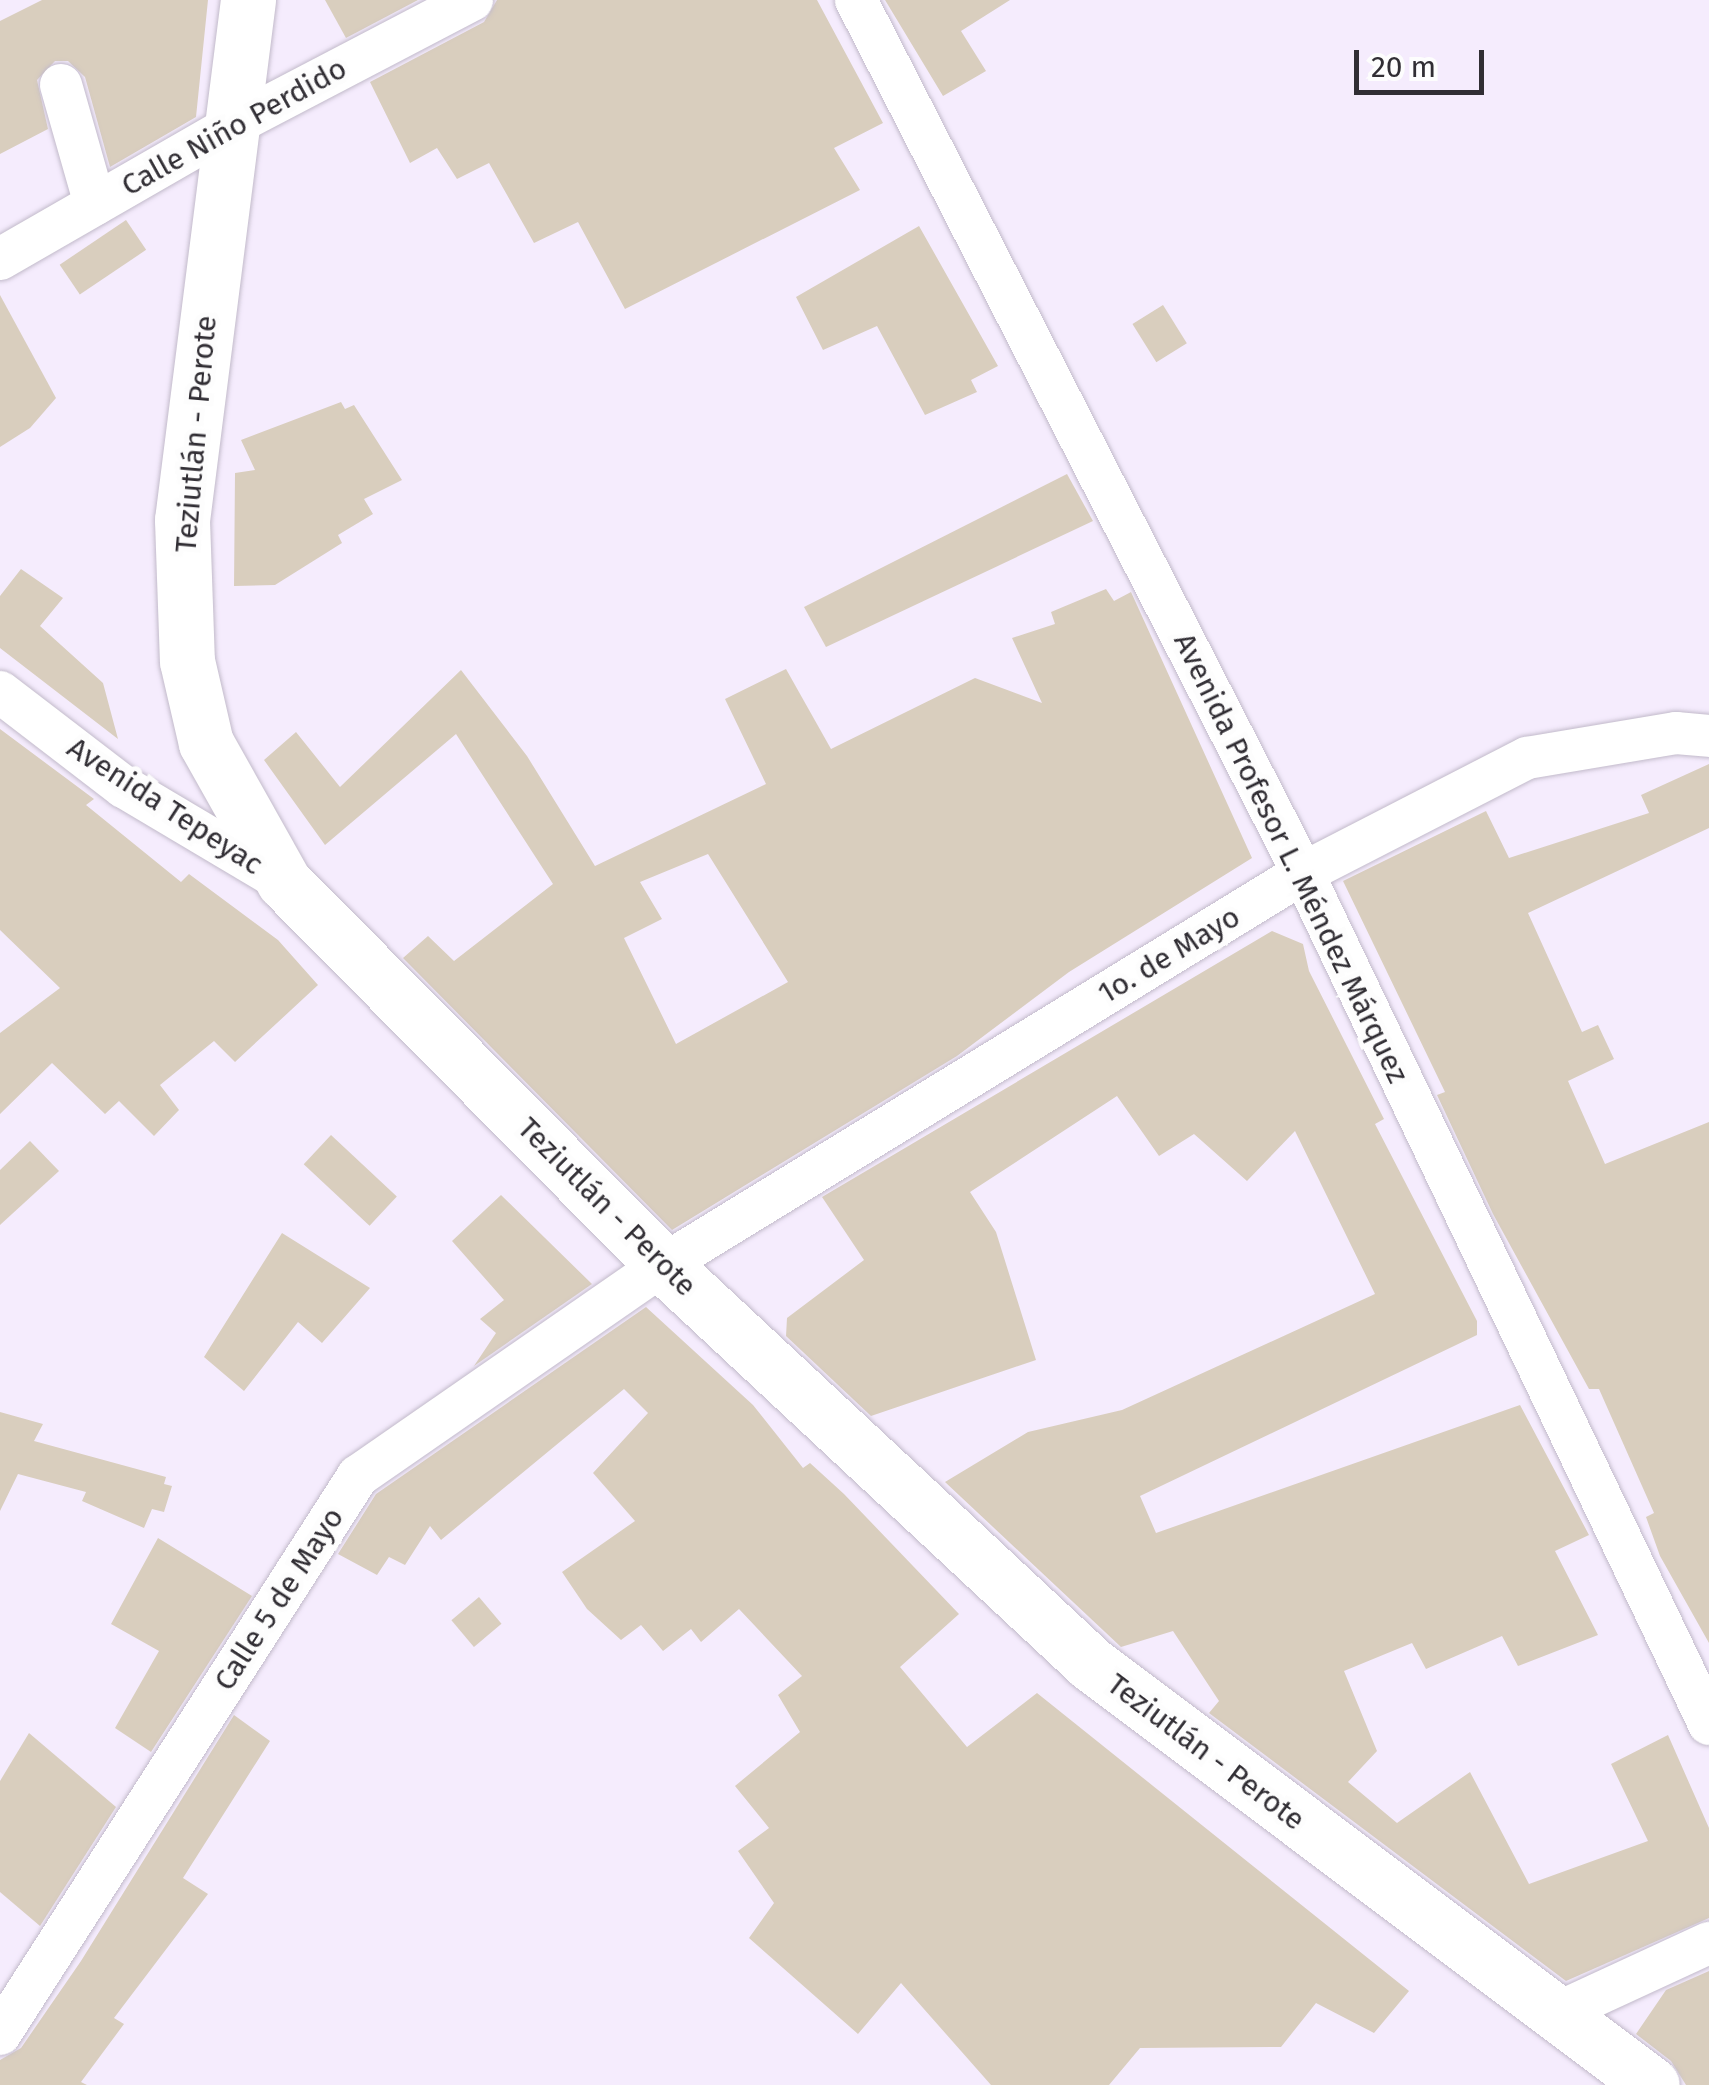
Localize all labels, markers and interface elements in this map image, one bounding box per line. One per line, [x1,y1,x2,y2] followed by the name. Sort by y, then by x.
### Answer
[1359,30,1489,92] scale bar
[1371,49,1436,85] text: 20 m
[115,50,353,204] street label: Calle Niño Perdido
[168,314,224,554] street label: Teziutlán - Perote
[1166,627,1416,1089] street label: Avenida Profesor L. Méndez Márquez
[61,729,269,883] street label: Avenida Tepeyac
[1092,899,1246,1011] street label: 1o. de Mayo
[510,1110,704,1304] street label: Teziutlán - Perote
[206,1501,352,1697] street label: Calle 5 de Mayo
[1100,1666,1312,1838] street label: Teziutlán - Perote

